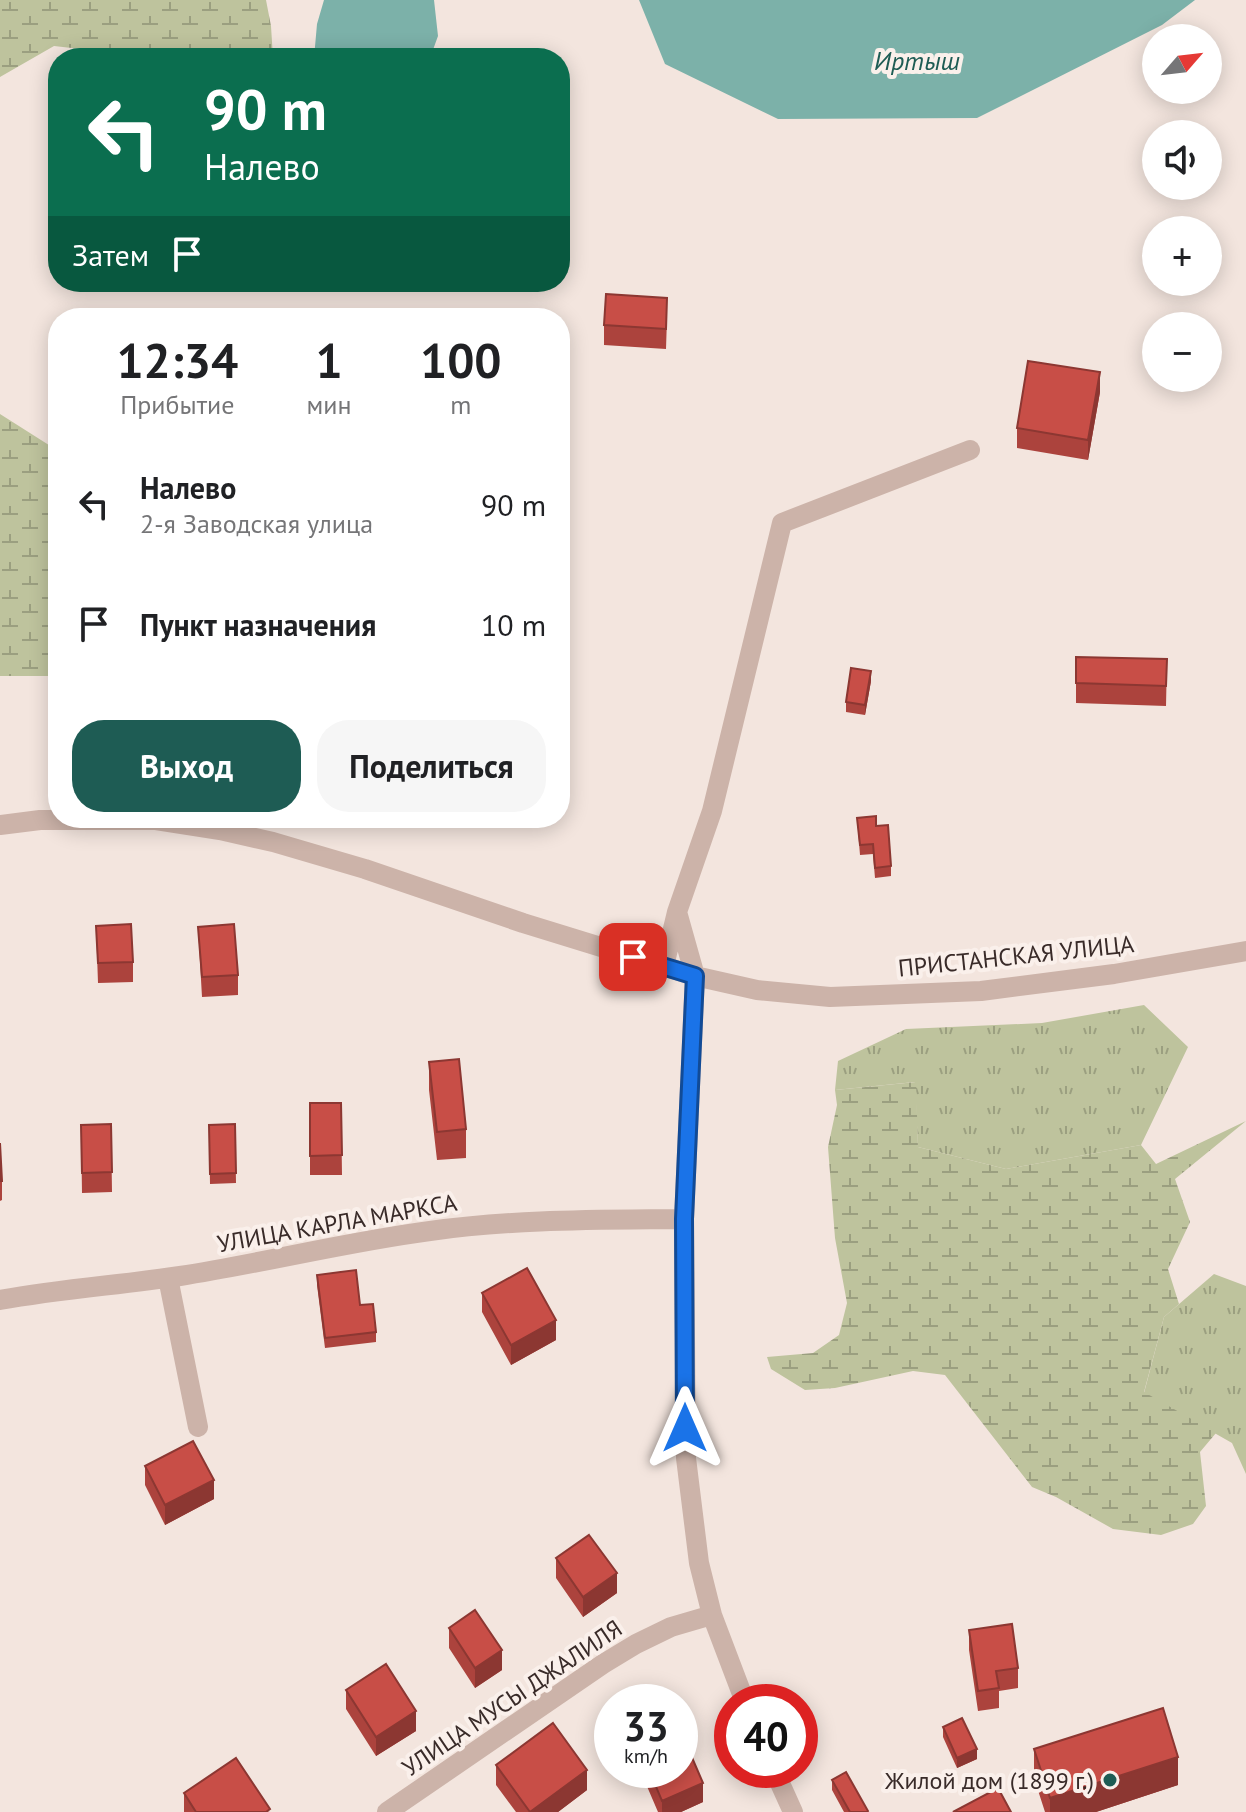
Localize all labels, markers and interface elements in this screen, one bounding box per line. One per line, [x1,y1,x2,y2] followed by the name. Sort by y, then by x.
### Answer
[1142,24,1222,104] north arrow
[1142,24,1222,392] map controls
[874,44,960,77] water label: Иртыш
[204,73,327,145] text: 90 m
[72,80,176,184] icon: left
[1142,120,1222,200] button: sound
[204,143,320,190] text: Налево
[1142,216,1222,296] button: +
[165,232,209,276] icon: arrive
[72,235,149,274] text: Затем
[1142,312,1222,392] button: −
[116,329,238,391] text: 12:34
[315,329,343,391] text: 1
[420,329,502,391] text: 100
[120,388,234,421] text: Прибытие
[307,388,352,421] text: мин
[450,388,471,421] text: m
[140,468,236,507] text: Налево
[72,482,116,526] icon: left
[481,485,546,524] text: 90 m
[140,507,373,540] text: 2-я Заводская улица
[72,602,116,646] icon: arrive
[140,605,376,644] text: Пункт назначения
[481,605,546,644] text: 10 m
[72,720,301,812] button: Выход
[317,720,546,812] button: Поделиться
[599,923,667,991] pin
[897,928,1135,984] street label: ПРИСТАНСКАЯ УЛИЦА
[611,935,655,979] icon: arrive
[215,1187,459,1259] street label: УЛИЦА КАРЛА МАРКСА
[643,1386,727,1470] position arrow
[396,1613,628,1783] street label: УЛИЦА МУСЫ ДЖАЛИЛЯ
[714,1684,818,1788] speed limit sign: 40
[623,1700,669,1752] text: 33
[624,1743,668,1769] text: km/h
[884,1765,1094,1796] place label: Жилой дом (1899 г.)
[1101,1771,1119,1789] marker: Жилой дом (1899 г.)

